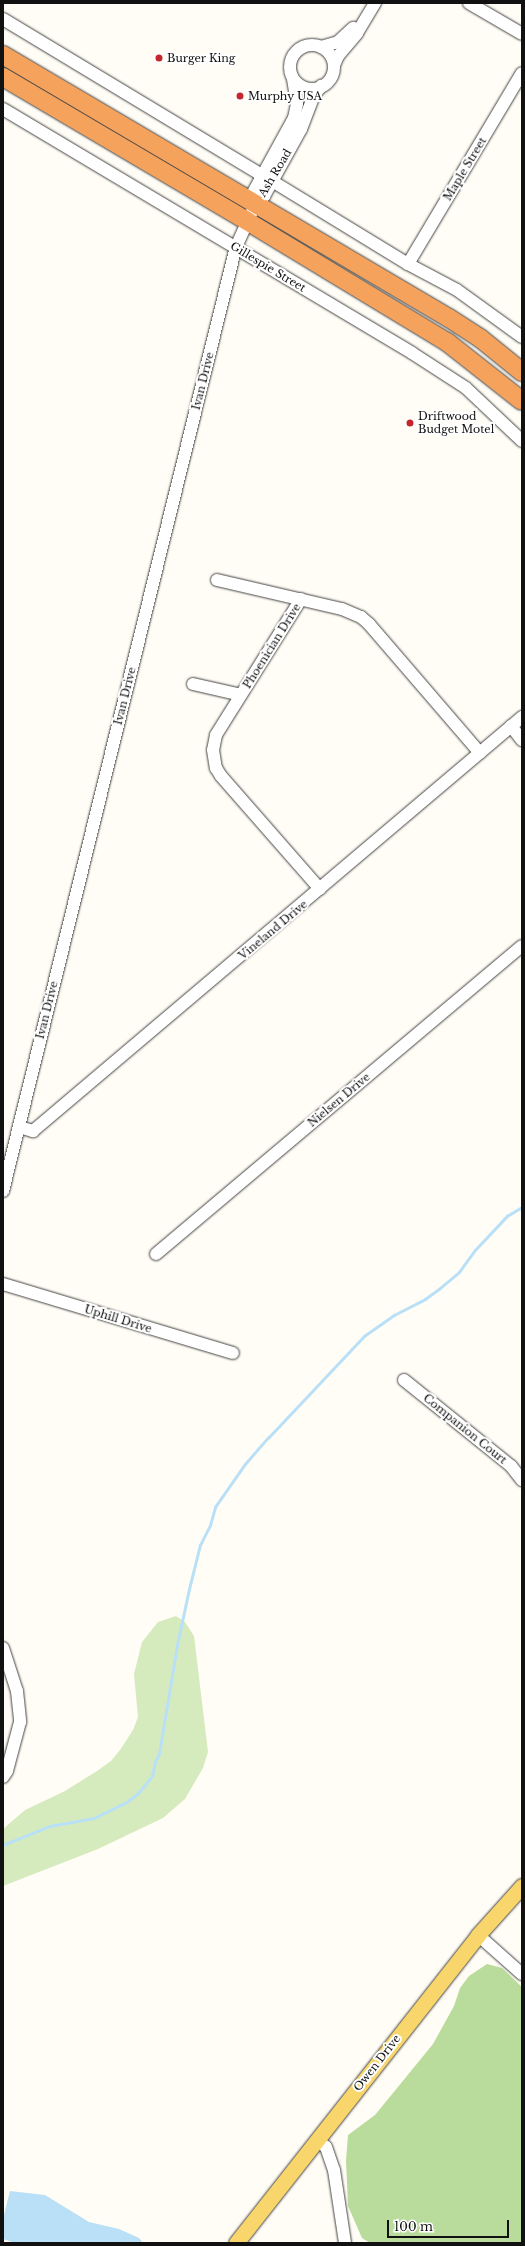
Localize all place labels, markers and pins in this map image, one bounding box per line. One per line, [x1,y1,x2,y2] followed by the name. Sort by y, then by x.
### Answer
[167,51,236,65] place label: Burger King
[154,53,164,63] marker: Burger King
[248,89,322,103] place label: Murphy USA
[235,91,245,101] marker: Murphy USA
[418,410,494,436] place label: Driftwood Budget Motel
[405,418,415,428] marker: Driftwood Budget Motel

